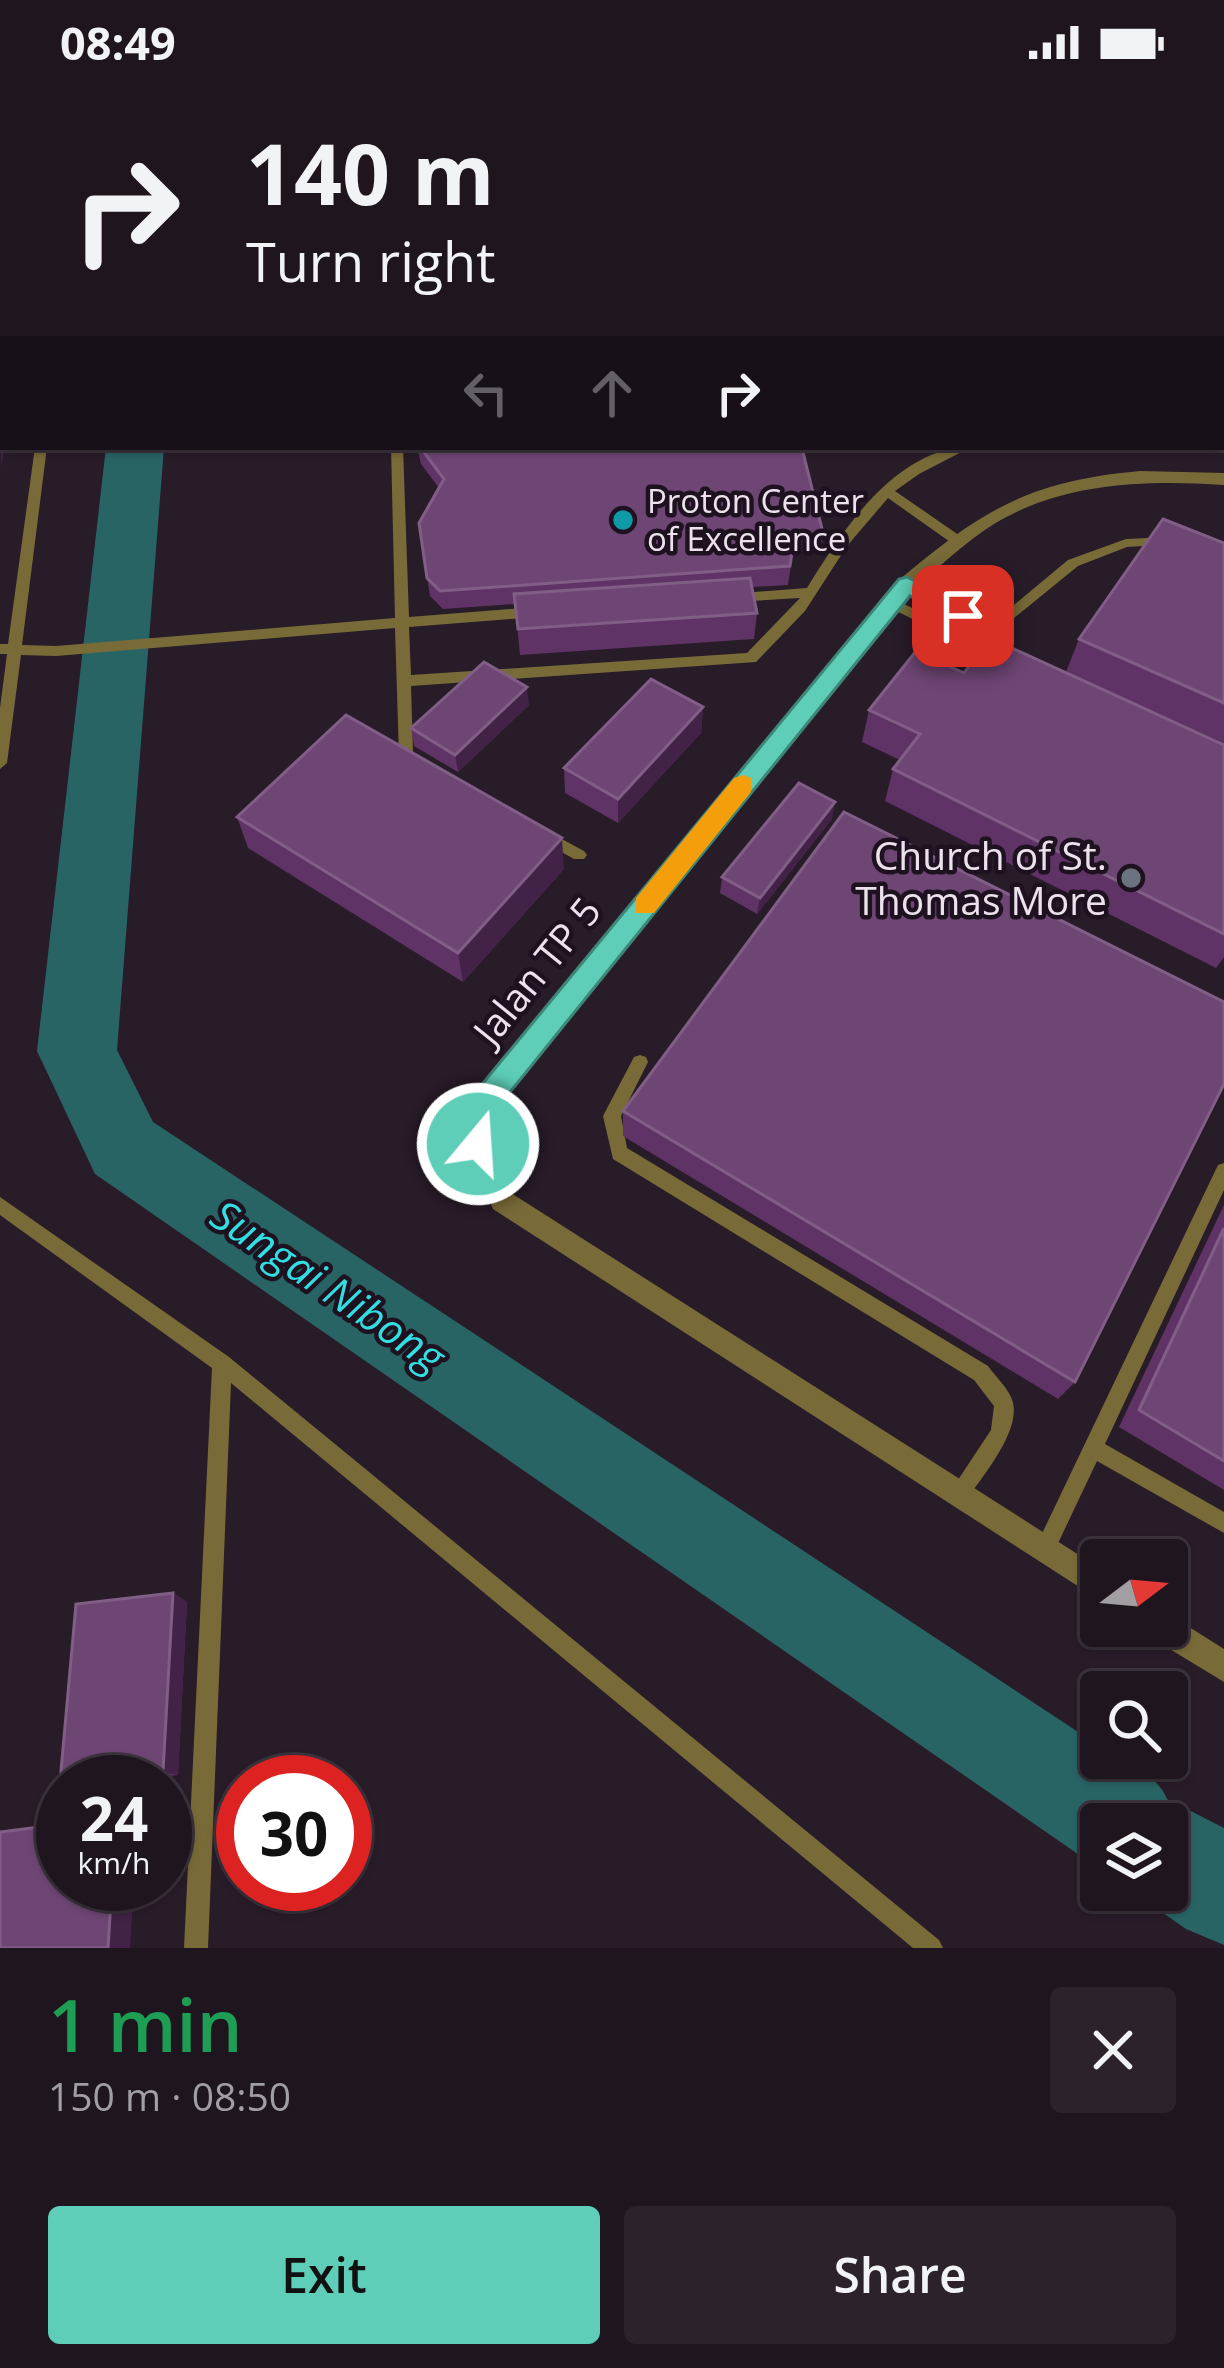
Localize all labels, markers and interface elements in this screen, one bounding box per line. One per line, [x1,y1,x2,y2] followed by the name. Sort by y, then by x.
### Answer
[60,12,176,73] text: 08:49
[246,115,494,230] text: 140 m
[48,132,204,288] icon: right
[246,224,495,298] text: Turn right
[453,360,519,426] icon: left
[579,360,645,426] icon: ahead
[705,360,771,426] icon: right
[647,478,864,561] place label: Proton Center of Excellence
[610,507,636,533] marker: Proton Center of Excellence
[912,565,1014,667] pin
[930,583,996,649] icon: arrive
[855,828,1107,926] place label: Church of St. Thomas More
[1118,865,1144,891] marker: Church of St. Thomas More
[458,885,612,1058] street label: Jalan TP 5
[415,1081,541,1207] position arrow
[201,1185,459,1385] water label: Sungai Nibong
[1080,1539,1188,1647] north arrow
[1080,1539,1188,1911] map controls
[1080,1671,1188,1779] button: search
[216,1755,372,1911] speed limit sign: 30
[80,1777,148,1859] text: 24
[1080,1803,1188,1911] button: layers
[78,1842,150,1883] text: km/h
[48,1975,242,2073] text: 1 min
[1050,1987,1176,2113] button: close
[48,2069,291,2122] text: 150 m · 08:50
[48,2206,600,2344] button: Exit
[624,2206,1176,2344] button: Share

